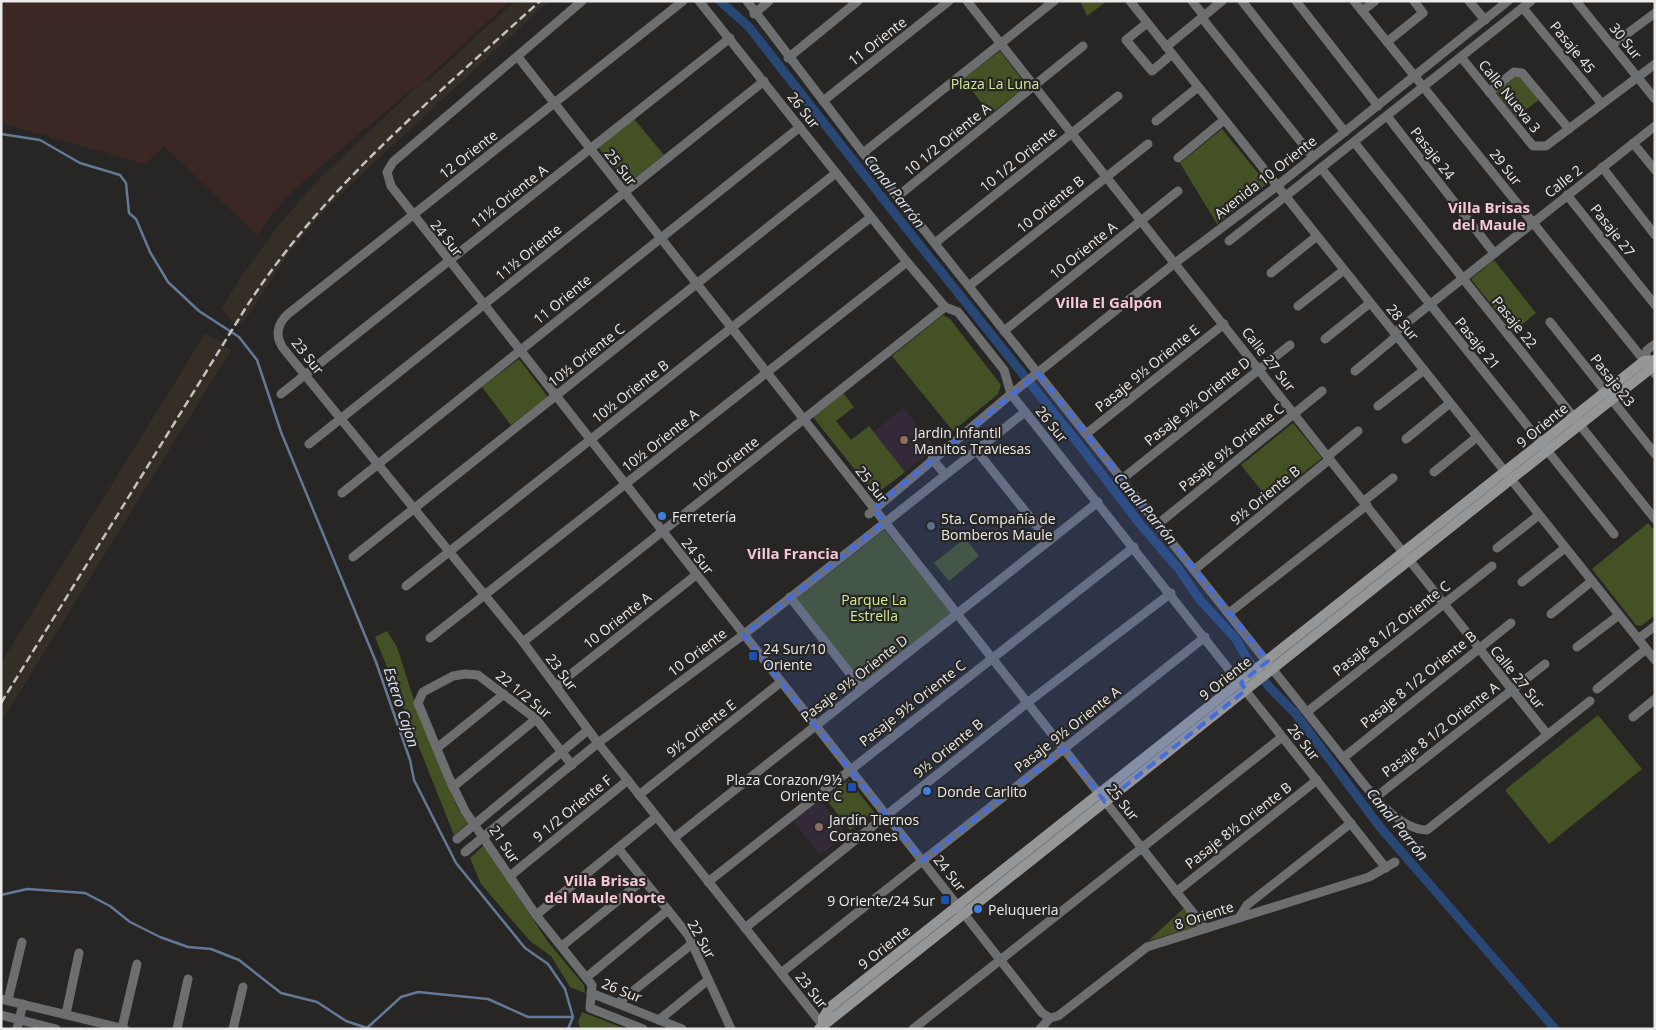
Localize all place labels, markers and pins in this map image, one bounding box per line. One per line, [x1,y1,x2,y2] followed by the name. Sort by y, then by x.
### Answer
[912,423,1031,458] place label: Jardin Infantil Manitos Traviesas
[898,434,910,446] marker: Jardin Infantil Manitos Traviesas
[672,507,736,526] place label: Ferretería
[941,509,1056,544] place label: 5ta. Compañía de Bomberos Maule
[656,510,668,522] marker: Ferretería
[925,520,937,532] marker: 5ta. Compañía de Bomberos Maule
[763,639,826,674] place label: 24 Sur/10 Oriente
[747,650,759,662] marker: 24 Sur/10 Oriente
[726,770,842,805] place label: Plaza Corazon/9½ Oriente C
[846,781,858,793] marker: Plaza Corazon/9½ Oriente C
[937,782,1027,801] place label: Donde Carlito
[921,785,933,797] marker: Donde Carlito
[827,810,919,845] place label: Jardín Tiernos Corazones
[813,821,825,833] marker: Jardín Tiernos Corazones
[827,891,935,910] place label: 9 Oriente/24 Sur
[939,894,951,906] marker: 9 Oriente/24 Sur
[988,900,1058,919] place label: Peluqueria
[972,903,984,915] marker: Peluqueria

